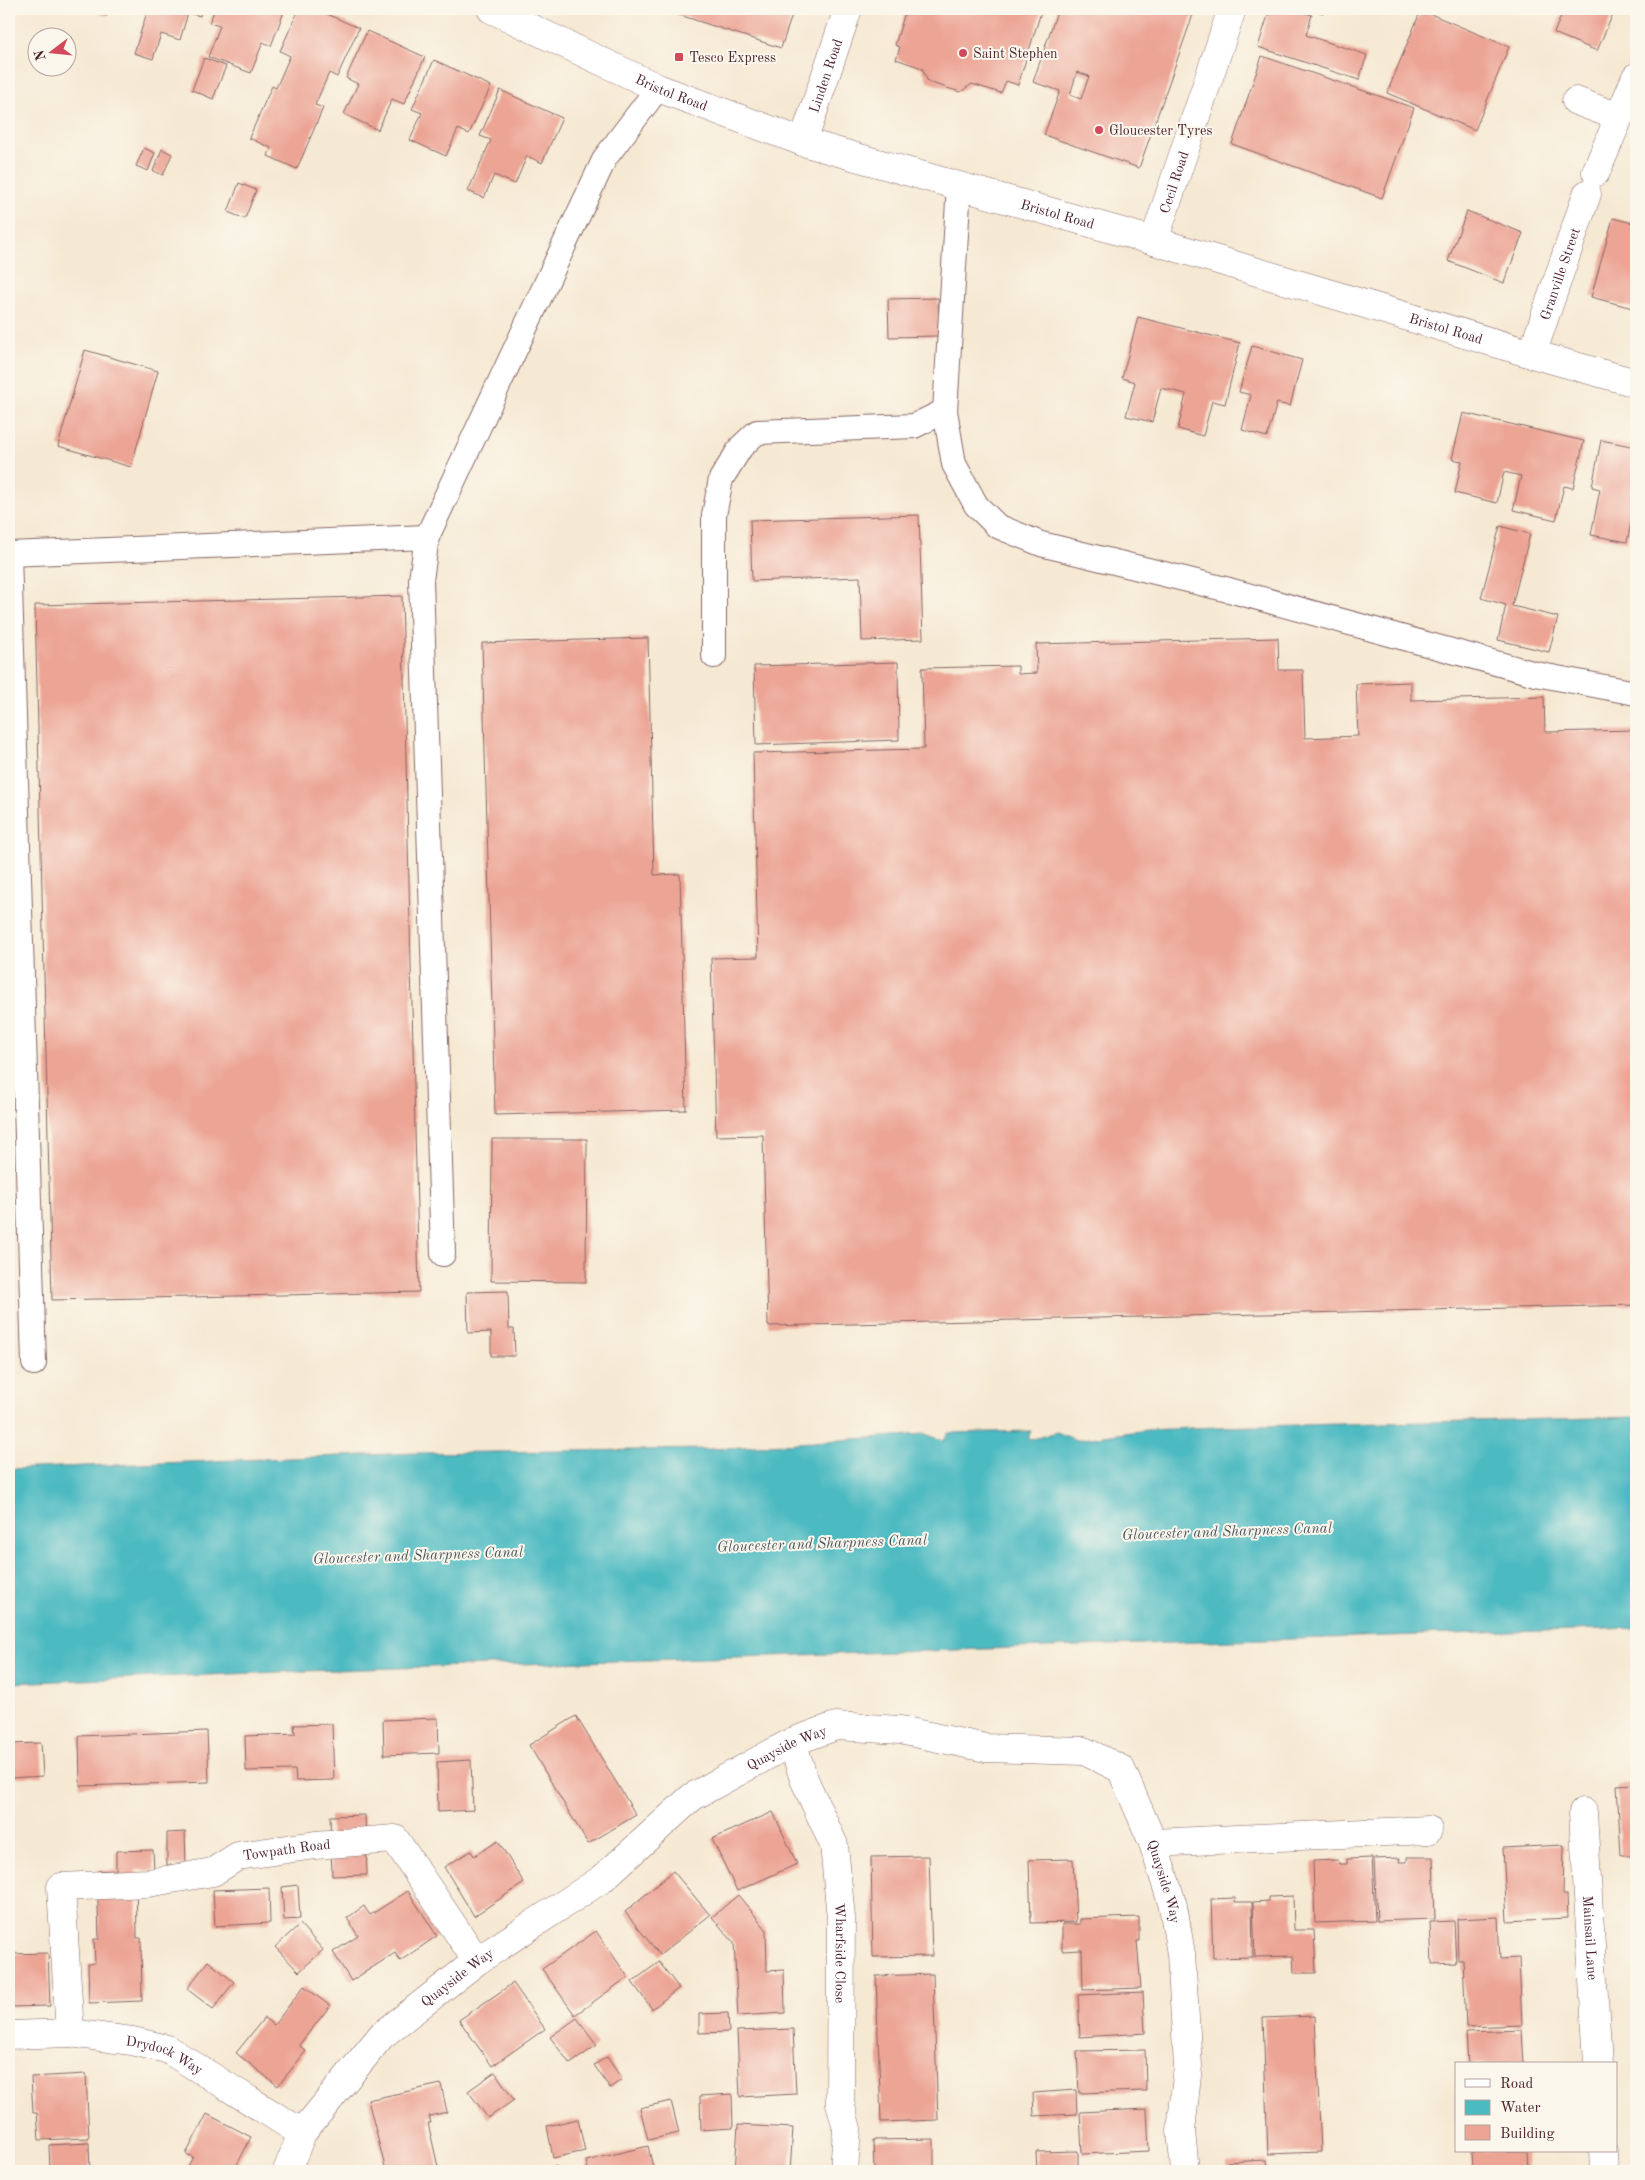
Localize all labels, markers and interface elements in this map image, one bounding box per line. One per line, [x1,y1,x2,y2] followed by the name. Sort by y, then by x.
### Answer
[28,28,78,78] north arrow
[807,37,845,115] street label: Linden Road
[957,47,969,59] marker: Saint Stephen
[973,47,1058,61] place label: Saint Stephen
[32,48,49,62] text: N
[673,51,685,63] marker: Tesco Express
[689,51,776,65] place label: Tesco Express
[633,72,709,114] street label: Bristol Road
[1093,124,1105,136] marker: Gloucester Tyres
[1109,124,1213,138] place label: Gloucester Tyres
[1158,150,1192,215] street label: Cecil Road
[1019,198,1096,232] street label: Bristol Road
[1538,226,1583,322] street label: Granville Street
[1407,312,1484,347] street label: Bristol Road
[1122,1521,1333,1544] water label: Gloucester and Sharpness Canal
[717,1533,928,1556] water label: Gloucester and Sharpness Canal
[313,1545,524,1568] water label: Gloucester and Sharpness Canal
[745,1724,829,1773] street label: Quayside Way
[242,1838,331,1863] street label: Towpath Road
[1144,1838,1182,1925] street label: Quayside Way
[1580,1895,1599,1981] street label: Mainsail Lane
[832,1903,847,2003] street label: Wharfside Close
[419,1946,497,2010] street label: Quayside Way
[125,2034,206,2078] street label: Drydock Way
[1455,2062,1618,2152] legend
[1500,2077,1534,2092] text: Road
[1500,2101,1541,2116] text: Water
[1500,2127,1555,2142] text: Building

